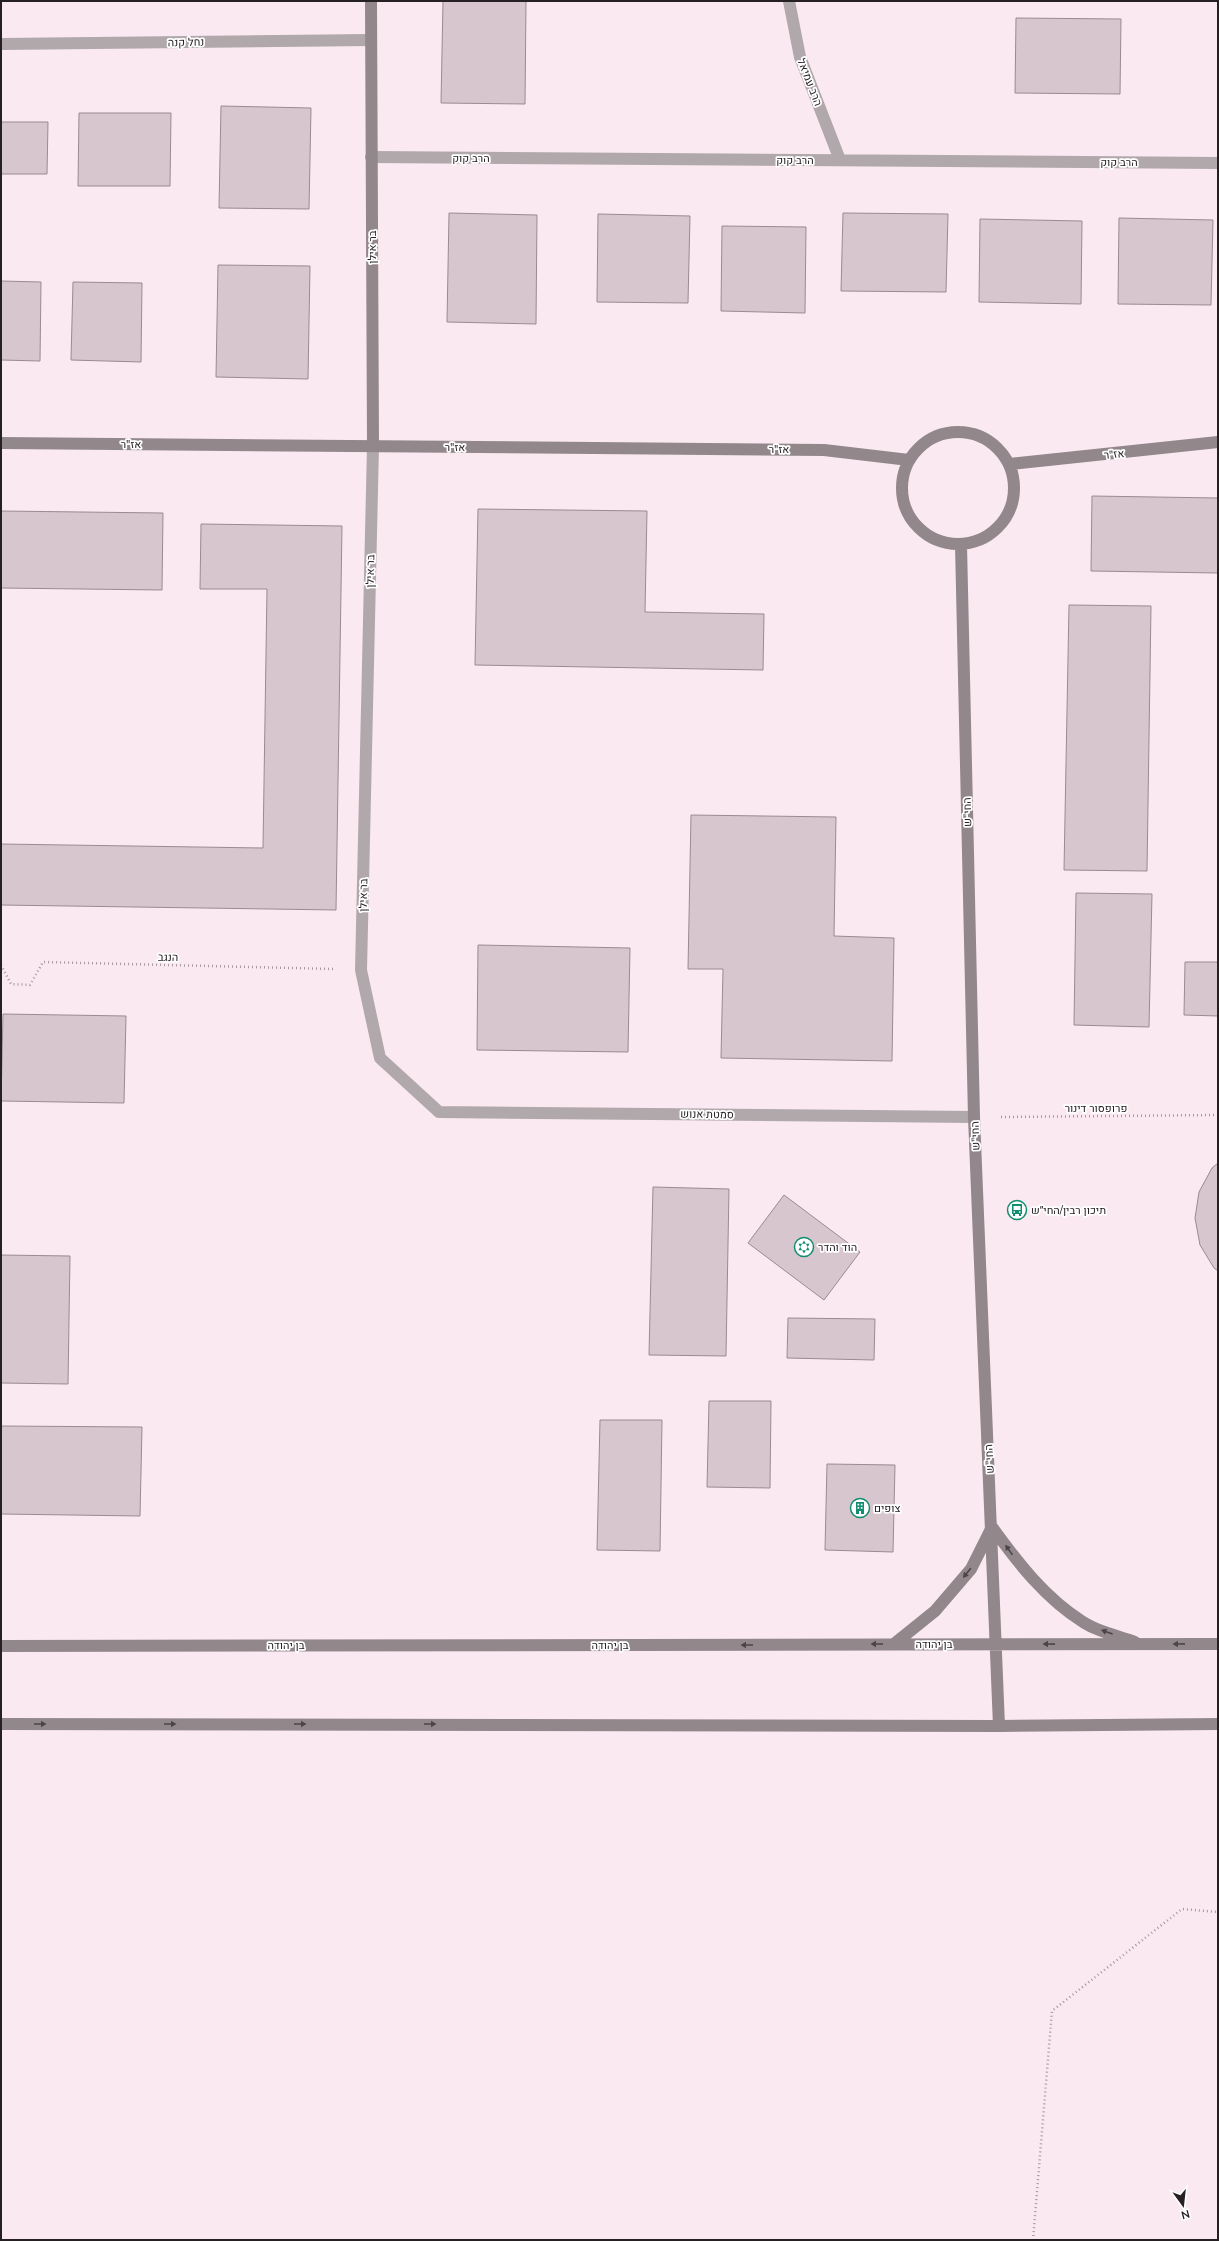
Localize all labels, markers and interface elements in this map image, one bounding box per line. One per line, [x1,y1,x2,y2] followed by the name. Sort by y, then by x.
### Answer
[168,35,204,49] street label: נחל קנה
[795,56,825,108] street label: הרב עמיאל
[452,151,490,165] street label: הרב קוק
[776,153,814,167] street label: הרב קוק
[1100,155,1138,169] street label: הרב קוק
[365,230,379,264] street label: בר אילן
[121,437,141,451] street label: אז"ר
[445,440,465,454] street label: אז"ר
[769,442,789,456] street label: אז"ר
[1103,446,1125,462] street label: אז"ר
[363,554,377,588] street label: בר אילן
[960,797,974,827] street label: החי"ש
[356,878,370,912] street label: בר אילן
[158,950,178,964] street label: הנגב
[1065,1101,1127,1115] street label: פרופסור דינור
[680,1107,734,1121] street label: סמטת אנוש
[967,1121,983,1151] street label: החי"ש
[1006,1199,1028,1221] bus stop icon: תיכון רבין/החי״ש
[1031,1203,1106,1217] place label: תיכון רבין/החי״ש
[793,1236,815,1258] synagogue icon: הוד והדר
[818,1240,857,1254] place label: הוד והדר
[981,1444,997,1474] street label: החי"ש
[849,1497,871,1519] building icon: צופים
[874,1501,900,1515] place label: צופים
[1005,1545,1013,1556] one-way arrow
[962,1568,971,1579] one-way arrow
[1101,1628,1113,1634] one-way arrow
[915,1637,953,1651] street label: בן יהודה
[267,1638,305,1652] street label: בן יהודה
[591,1638,629,1652] street label: בן יהודה
[1043,1640,1055,1647] one-way arrow
[870,1641,883,1647] one-way arrow
[1172,1641,1185,1647] one-way arrow
[740,1642,753,1648] one-way arrow
[34,1721,47,1727] one-way arrow
[164,1721,177,1727] one-way arrow
[294,1721,307,1727] one-way arrow
[424,1721,437,1727] one-way arrow
[1163,2185,1203,2225] north arrow
[1180,2207,1191,2222] text: N

